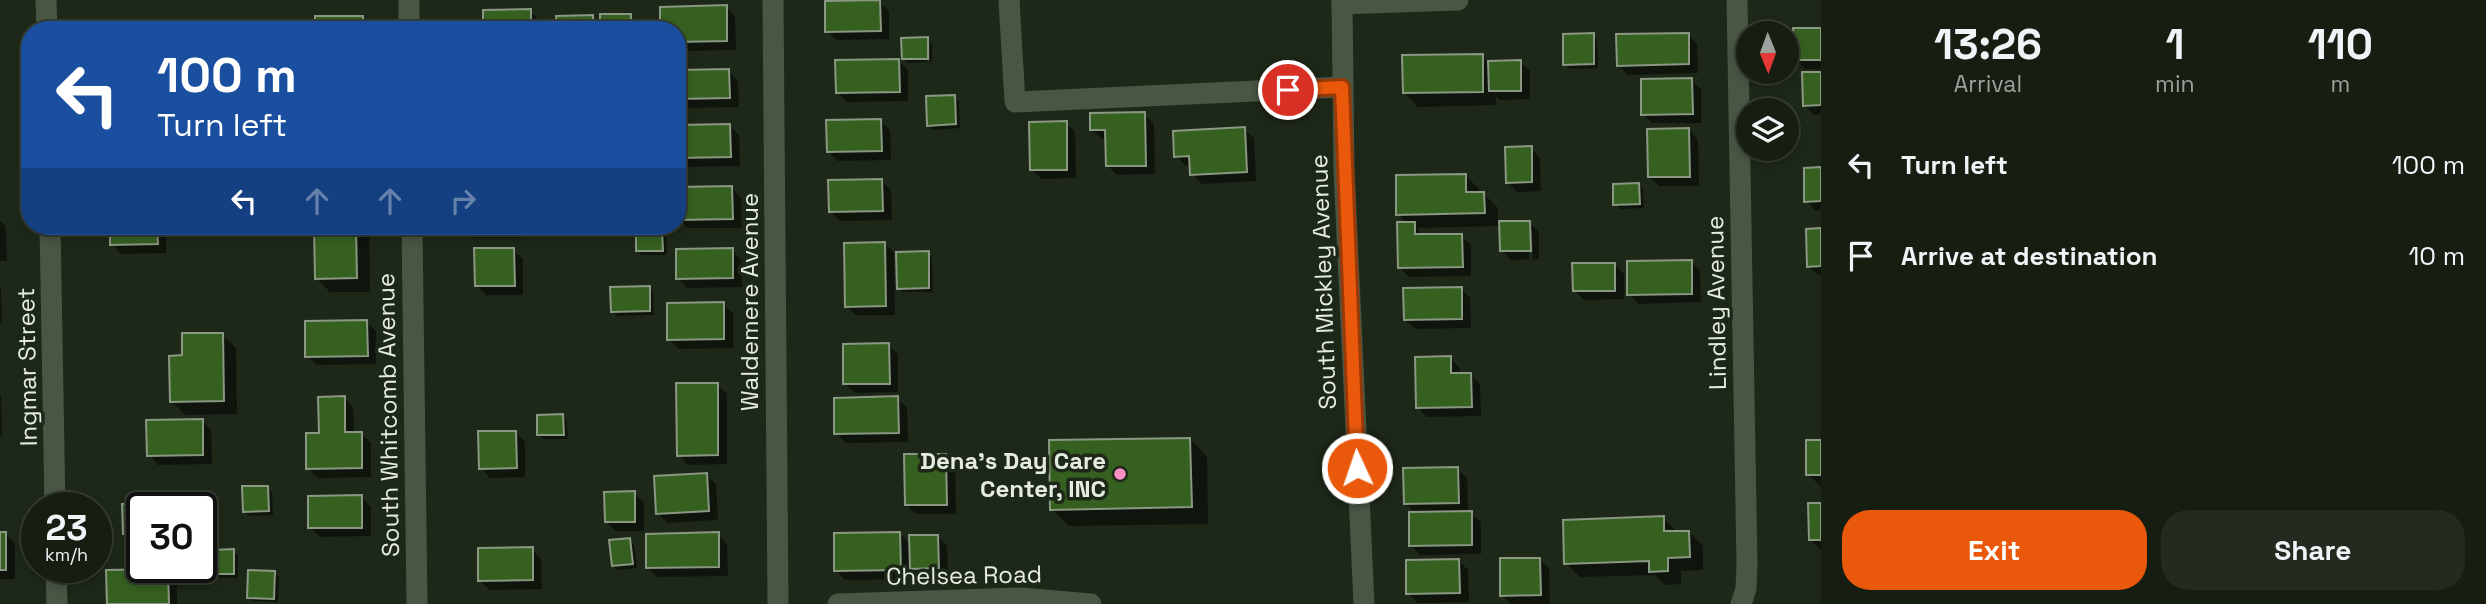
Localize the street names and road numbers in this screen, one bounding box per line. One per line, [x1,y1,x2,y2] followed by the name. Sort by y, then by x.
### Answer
[1303,154,1343,410] street label: South Mickley Avenue
[734,193,765,411] street label: Waldemere Avenue
[1699,215,1733,391] street label: Lindley Avenue
[370,273,406,557] street label: South Whitcomb Avenue
[10,287,44,447] street label: Ingmar Street
[886,558,1042,592] street label: Chelsea Road

